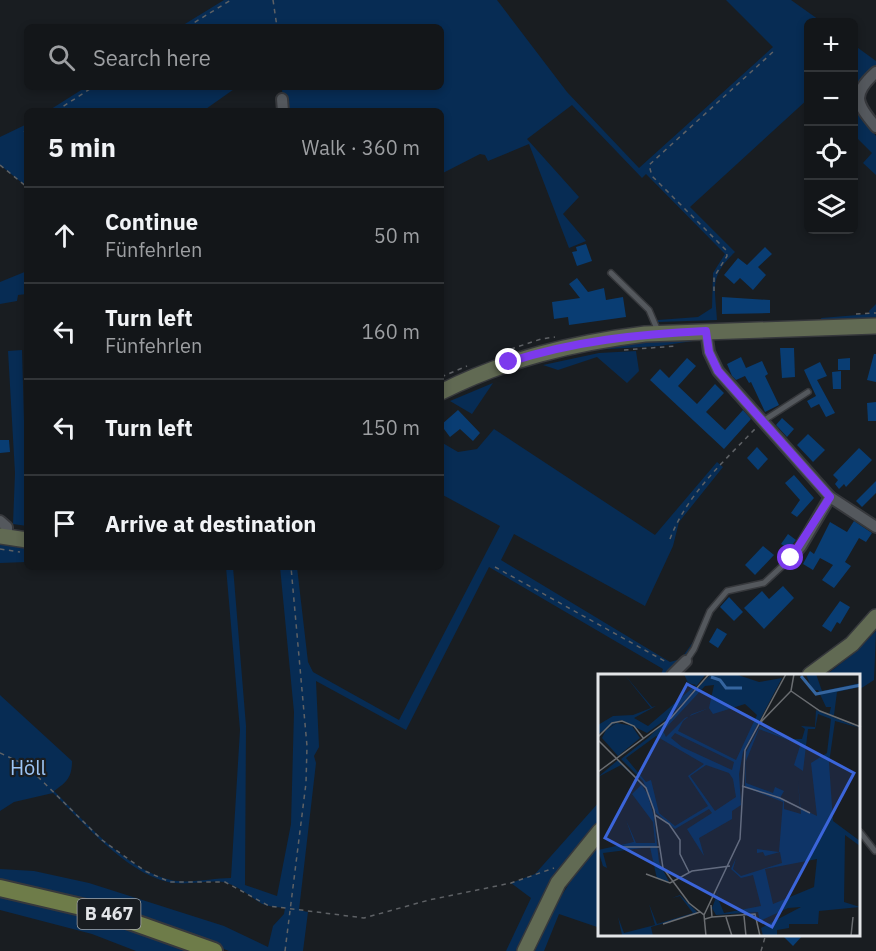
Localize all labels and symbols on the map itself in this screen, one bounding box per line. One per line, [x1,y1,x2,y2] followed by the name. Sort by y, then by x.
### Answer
[495,348,521,374] route end
[777,544,803,570] route start
[598,674,861,936] inset map
[10,754,46,781] park label: Höll
[78,899,140,929] road number: B 467

